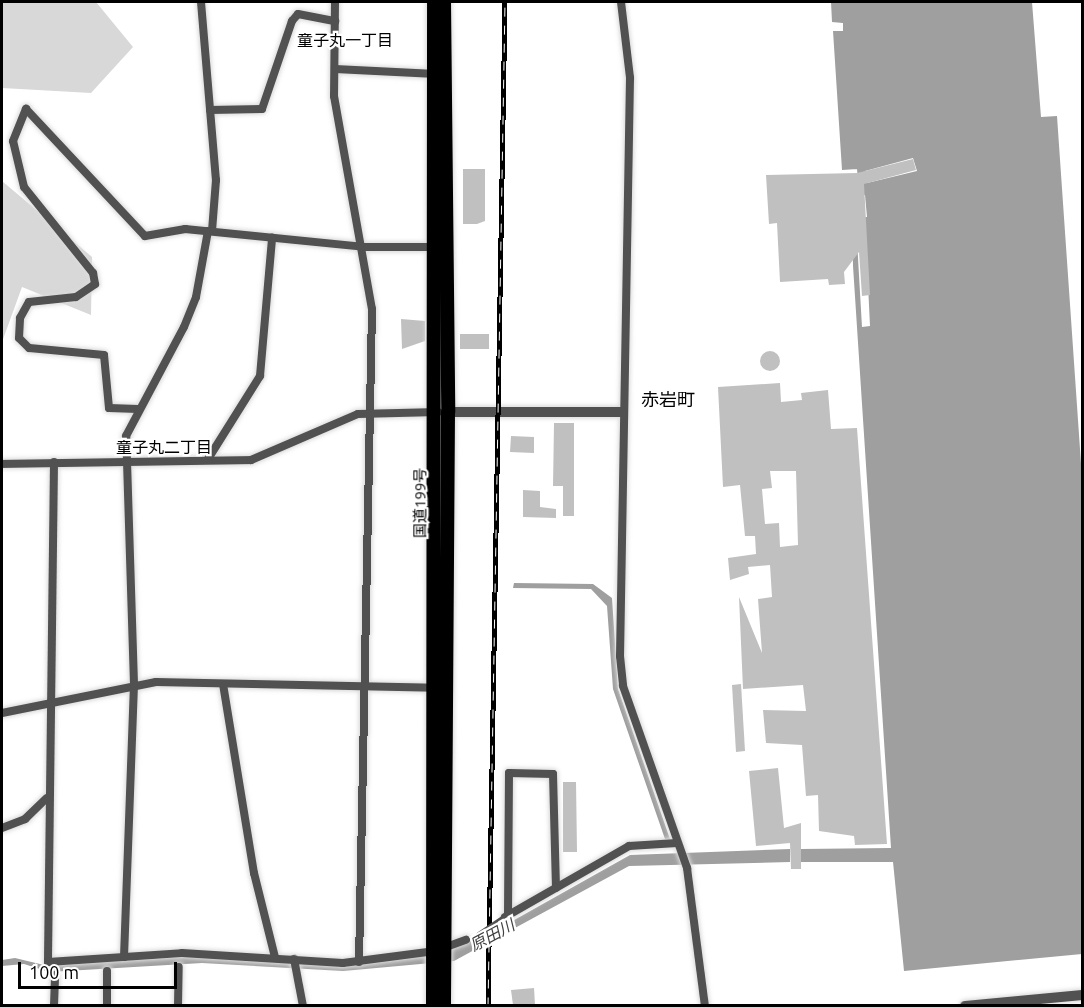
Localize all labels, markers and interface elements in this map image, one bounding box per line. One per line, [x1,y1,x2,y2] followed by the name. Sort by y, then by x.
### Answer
[297,30,393,50] district label: 童子丸一丁目
[641,388,695,410] district label: 赤岩町
[116,437,212,457] district label: 童子丸二丁目
[411,468,429,538] street label: 国道199号
[466,915,518,955] water label: 原田川
[21,950,180,988] scale bar
[29,962,79,982] text: 100 m

